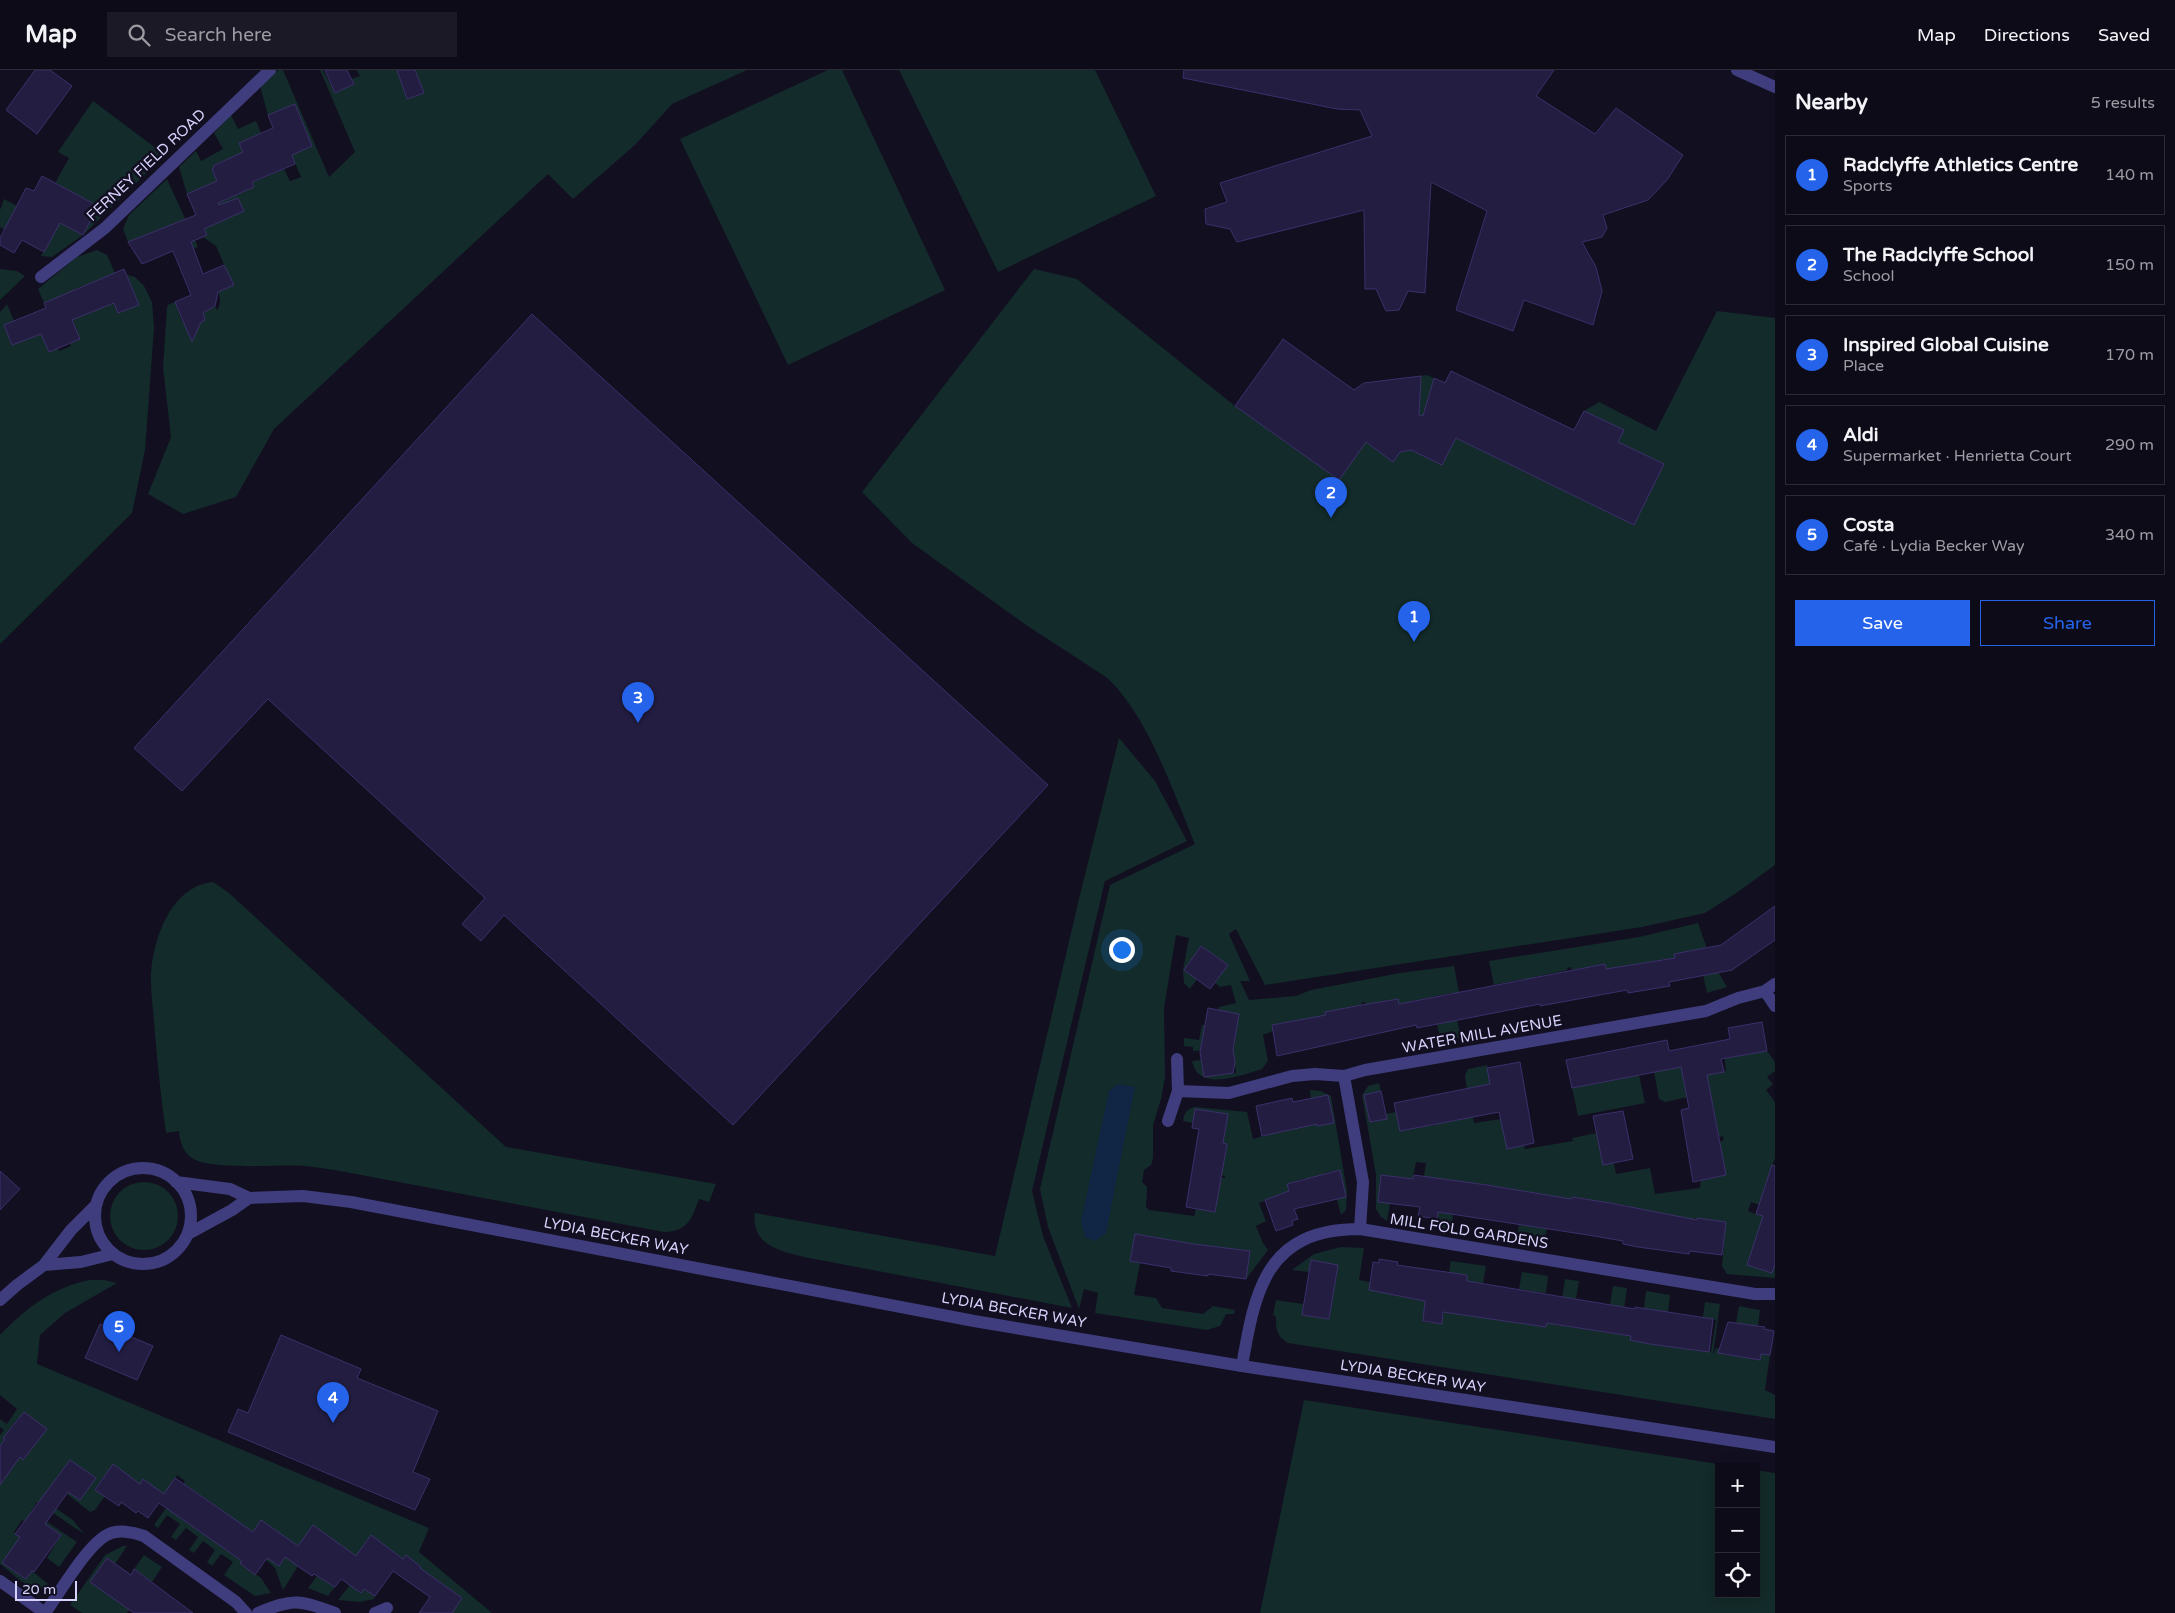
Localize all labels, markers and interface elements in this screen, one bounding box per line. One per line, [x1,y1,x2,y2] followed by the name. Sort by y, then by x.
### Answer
[107,12,457,57] search box
[25,20,77,49] text: Map
[125,21,153,49] icon: search
[165,24,272,46] text: Search here
[1917,24,1956,46] text: Map
[1984,24,2070,46] text: Directions
[2098,24,2150,46] text: Saved
[1795,90,1868,115] text: Nearby
[2091,93,2155,113] text: 5 results
[83,105,209,225] street label: FERNEY FIELD ROAD
[1843,154,2078,176] text: Radclyffe Athletics Centre
[1807,165,1817,185] text: 1
[2105,165,2154,185] text: 140 m
[1843,176,1892,196] text: Sports
[1843,244,2034,266] text: The Radclyffe School
[1807,255,1817,275] text: 2
[2105,255,2154,275] text: 150 m
[1843,266,1895,286] text: School
[1843,334,2049,356] text: Inspired Global Cuisine
[1807,345,1817,365] text: 3
[2105,345,2154,365] text: 170 m
[1843,356,1884,376] text: Place
[1843,424,1879,446] text: Aldi
[1807,435,1817,455] text: 4
[2105,435,2154,455] text: 290 m
[1843,446,2072,466] text: Supermarket · Henrietta Court
[1315,477,1347,518] pin: 2
[1843,514,1894,536] text: Costa
[1807,525,1817,545] text: 5
[2105,525,2154,545] text: 340 m
[1843,536,2025,556] text: Café · Lydia Becker Way
[1795,600,1970,646] button: Save
[1980,600,2155,646] button: Share
[1398,601,1430,642] pin: 1
[622,682,654,723] pin: 3
[1109,937,1135,963] your location
[1401,1011,1563,1057] street label: WATER MILL AVENUE
[1389,1210,1549,1252] street label: MILL FOLD GARDENS
[542,1213,690,1259] street label: LYDIA BECKER WAY
[940,1288,1088,1332] street label: LYDIA BECKER WAY
[103,1311,135,1352] pin: 5
[1339,1356,1487,1396] street label: LYDIA BECKER WAY
[317,1382,349,1423] pin: 4
[1715,1463,1760,1598] map controls
[1715,1463,1760,1508] button: +
[1715,1508,1760,1553] button: −
[1715,1553,1760,1598] button: locate
[15,1578,78,1601] scale bar
[22,1581,56,1598] text: 20 m

